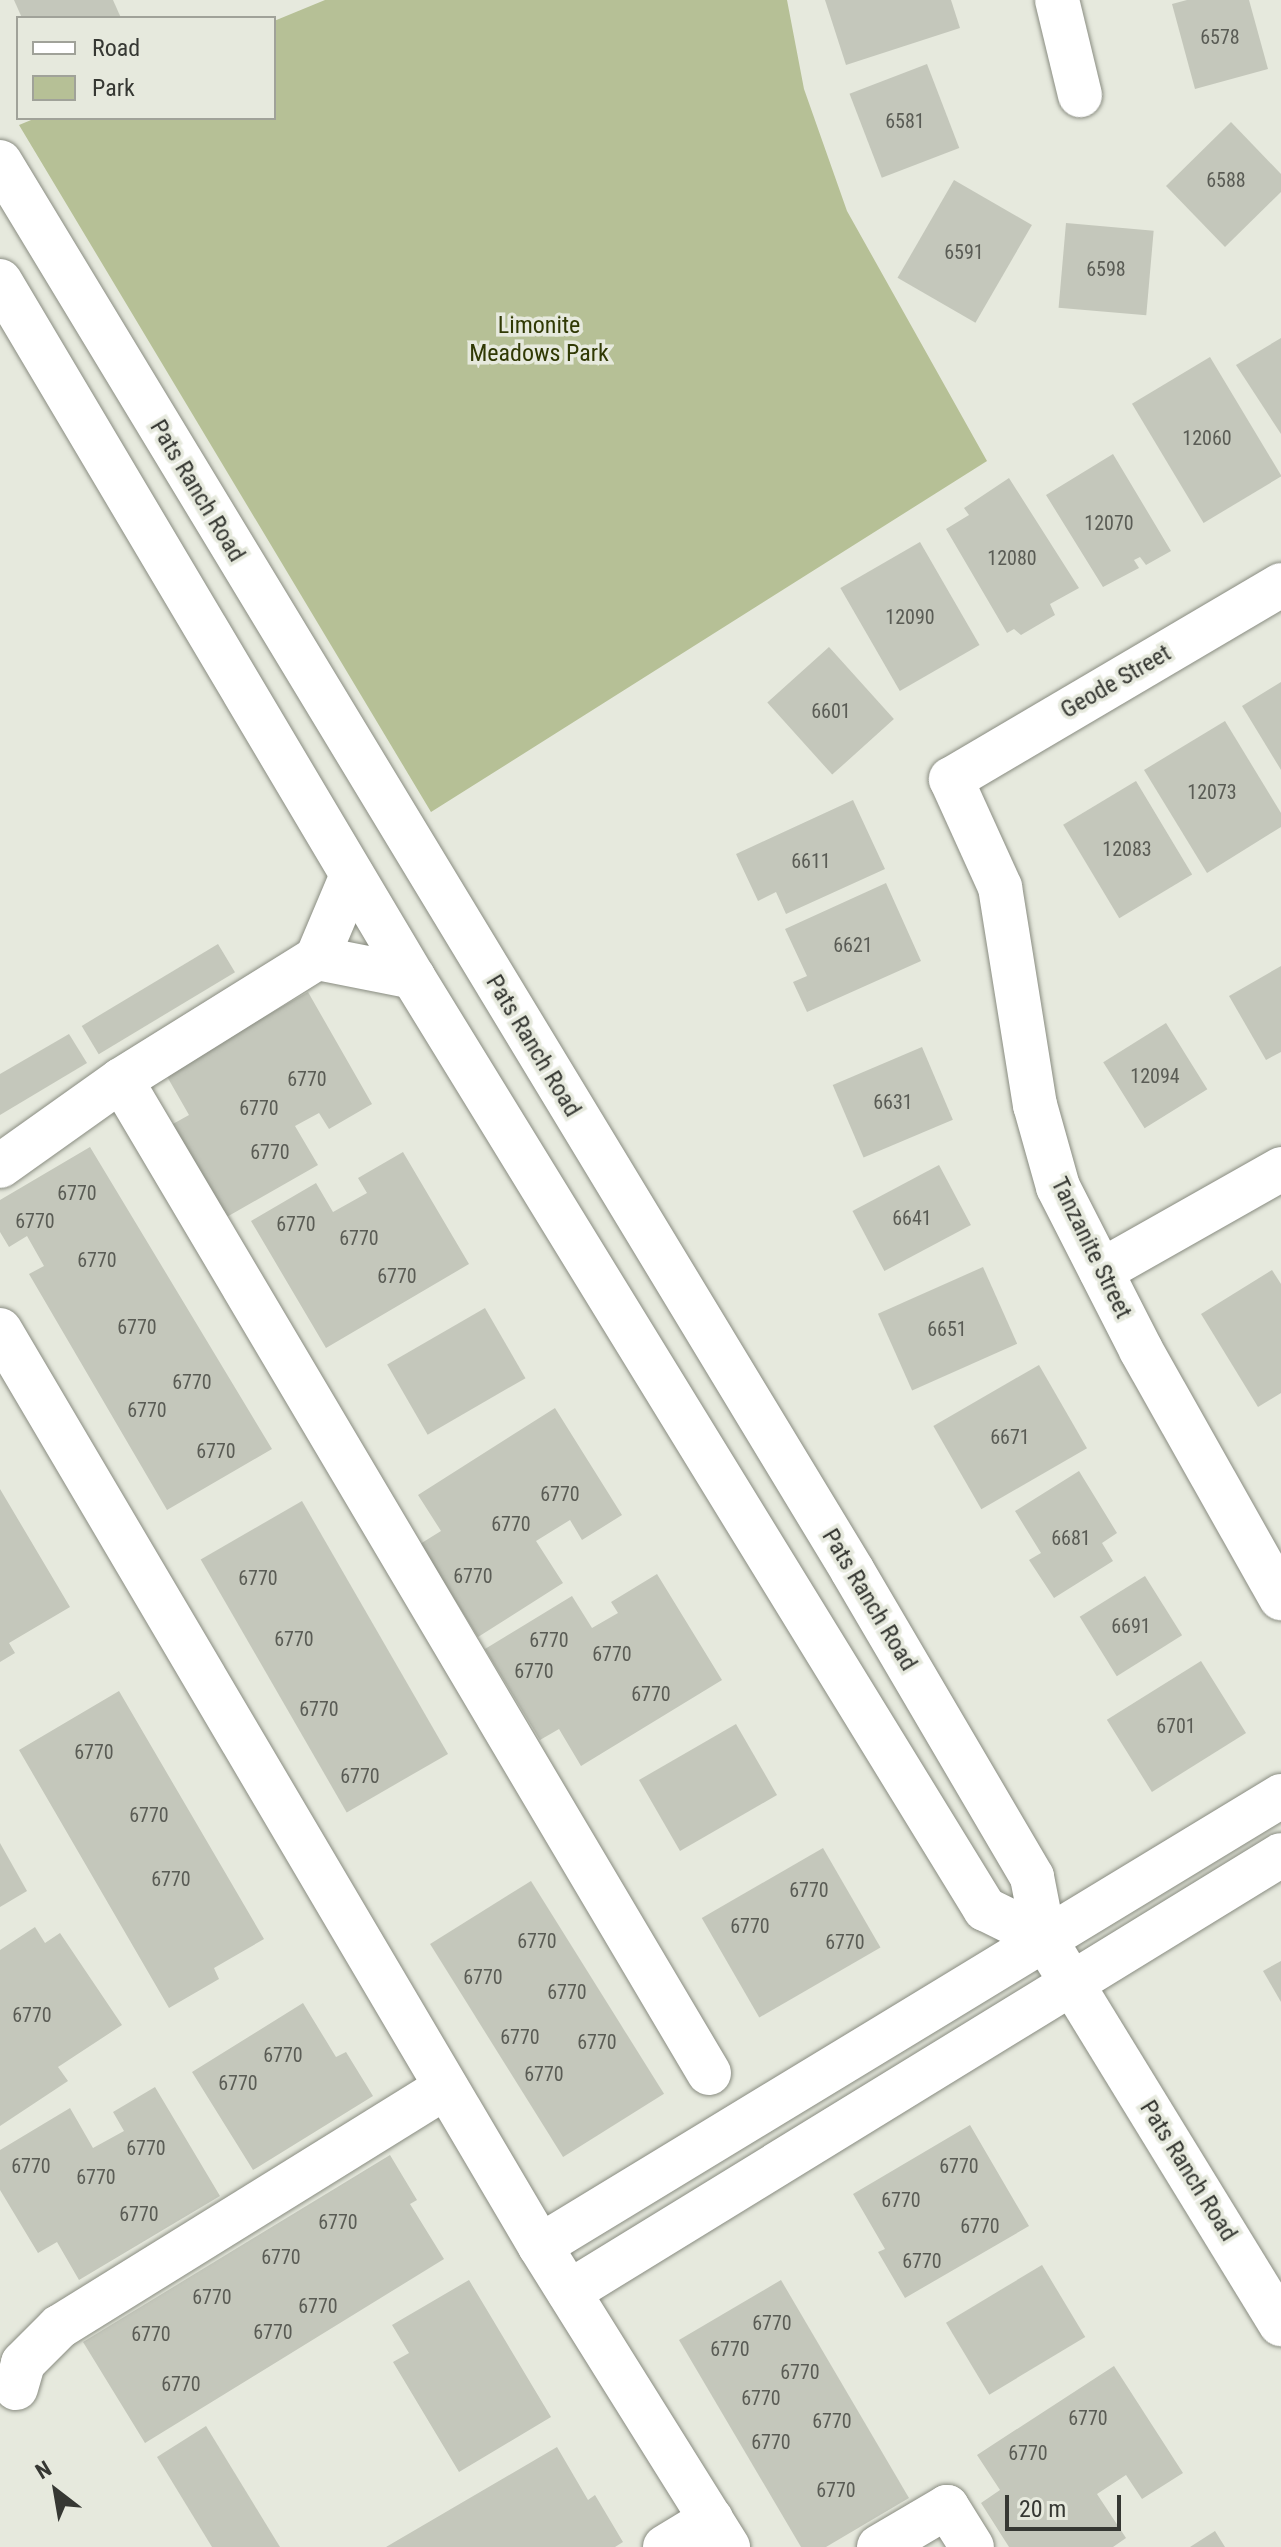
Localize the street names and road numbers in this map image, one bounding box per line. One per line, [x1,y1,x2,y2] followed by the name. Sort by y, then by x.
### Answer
[143,415,251,567] street label: Pats Ranch Road
[1056,639,1176,725] street label: Geode Street
[479,970,587,1122] street label: Pats Ranch Road
[1044,1173,1138,1323] street label: Tanzanite Street
[815,1524,923,1676] street label: Pats Ranch Road
[1133,2095,1243,2247] street label: Pats Ranch Road

